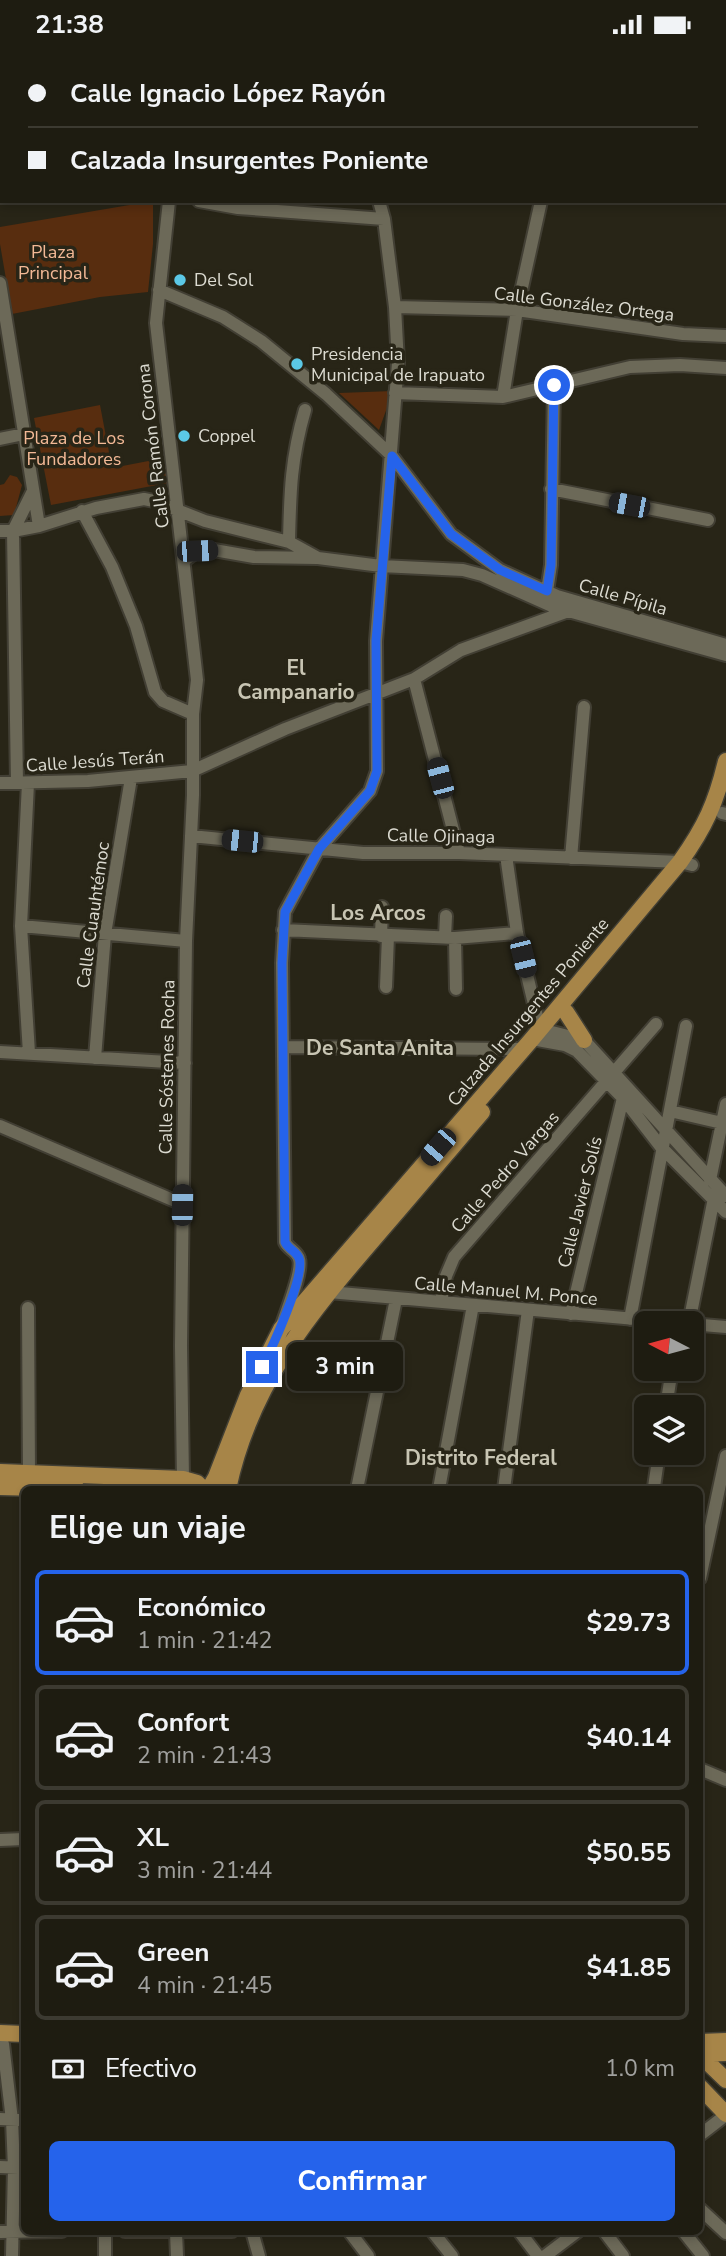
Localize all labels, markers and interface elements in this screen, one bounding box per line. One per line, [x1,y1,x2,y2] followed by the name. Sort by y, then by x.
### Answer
[35,7,104,42] text: 21:38
[70,76,386,111] text: Calle Ignacio López Rayón
[70,143,428,178] text: Calzada Insurgentes Poniente
[18,240,89,285] park label: Plaza Principal
[194,268,254,292] place label: Del Sol
[172,272,188,288] marker: Del Sol
[492,281,676,327] street label: Calle González Ortega
[311,342,485,387] place label: Presidencia Municipal de Irapuato
[289,356,305,372] marker: Presidencia Municipal de Irapuato
[131,362,175,530] street label: Calle Ramón Corona
[538,369,570,401] route start
[198,424,256,448] place label: Coppel
[23,426,125,471] park label: Plaza de Los Fundadores
[176,428,192,444] marker: Coppel
[607,491,652,519] car
[176,540,219,562] car
[576,573,670,621] street label: Calle Pípila
[237,654,355,706] district label: El Campanario
[25,744,165,778] street label: Calle Jesús Terán
[425,755,456,801] car
[387,823,495,849] street label: Calle Ojinaga
[221,828,264,854] car
[71,840,115,990] street label: Calle Cuauhtémoc
[330,899,426,927] district label: Los Arcos
[442,913,614,1111] street label: Calzada Insurgentes Poniente
[508,934,539,980] car
[153,980,181,1154] street label: Calle Sóstenes Rocha
[306,1034,454,1062] district label: De Santa Anita
[445,1106,565,1238] street label: Calle Pedro Vargas
[417,1124,460,1170] car
[552,1134,608,1270] street label: Calle Javier Solís
[172,1184,193,1226] car
[413,1271,599,1311] street label: Calle Manuel M. Ponce
[634,1311,704,1381] north arrow
[634,1311,704,1465] map controls
[286,1343,402,1391] callout: 3 min
[246,1351,278,1383] route end
[315,1351,375,1382] text: 3 min
[634,1395,704,1465] button: layers
[405,1444,557,1472] district label: Distrito Federal
[49,1506,246,1549] text: Elige un viaje
[137,1590,266,1625] text: Económico
[53,1591,116,1654] icon: car
[587,1605,671,1640] text: $29.73
[137,1625,272,1656] text: 1 min · 21:42
[137,1705,229,1740] text: Confort
[53,1706,116,1769] icon: car
[587,1720,671,1755] text: $40.14
[137,1740,272,1771] text: 2 min · 21:43
[137,1820,169,1855] text: XL
[53,1821,116,1884] icon: car
[587,1835,671,1870] text: $50.55
[137,1855,272,1886] text: 3 min · 21:44
[137,1935,210,1970] text: Green
[53,1936,116,1999] icon: car
[587,1950,671,1985] text: $41.85
[137,1970,272,2001] text: 4 min · 21:45
[49,2050,87,2088] icon: cash
[105,2051,197,2086] text: Efectivo
[605,2053,675,2084] text: 1.0 km
[49,2141,675,2221] button: Confirmar

